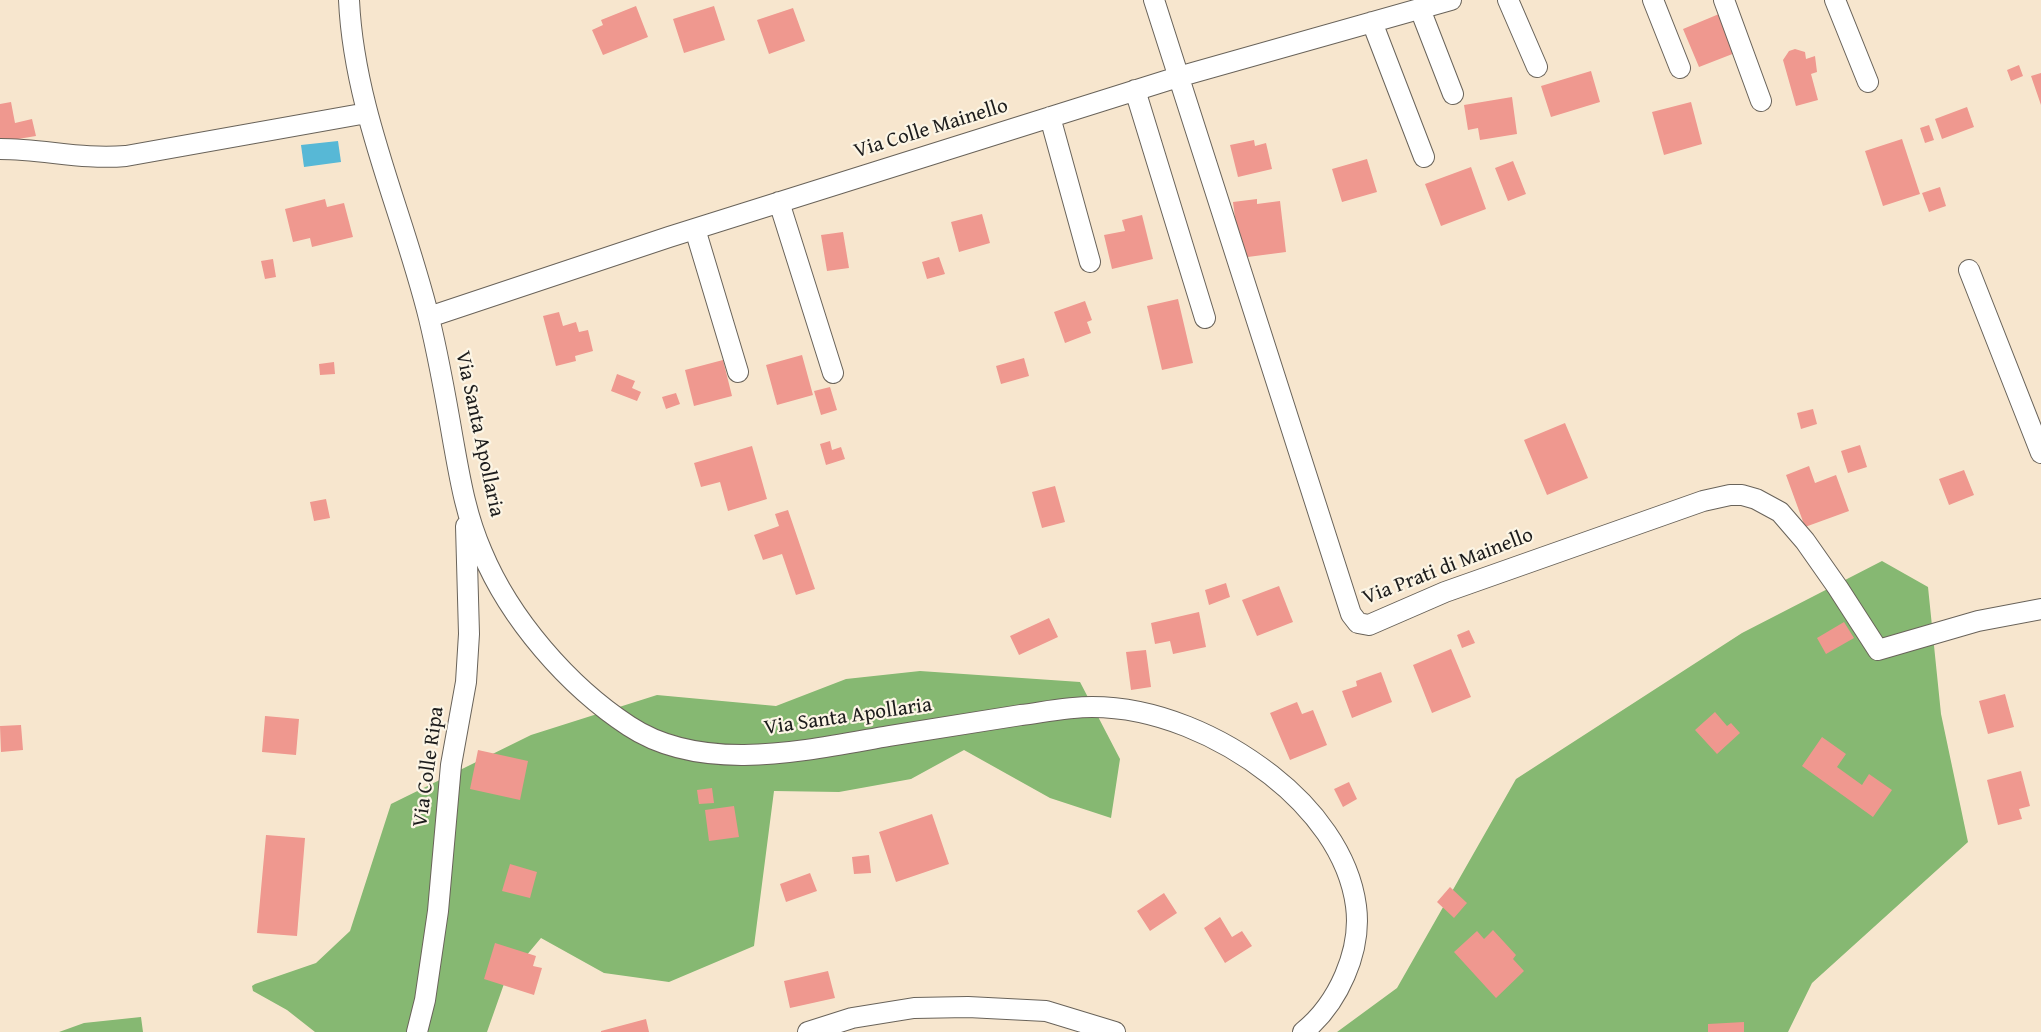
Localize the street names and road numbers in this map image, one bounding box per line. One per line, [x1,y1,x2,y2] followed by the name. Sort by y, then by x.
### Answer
[851,94,1011,164] street label: Via Colle Mainello
[449,349,509,519] street label: Via Santa Apollaria
[1359,523,1537,611] street label: Via Prati di Mainello
[763,693,933,741] street label: Via Santa Apollaria
[408,705,450,829] street label: Via Colle Ripa

